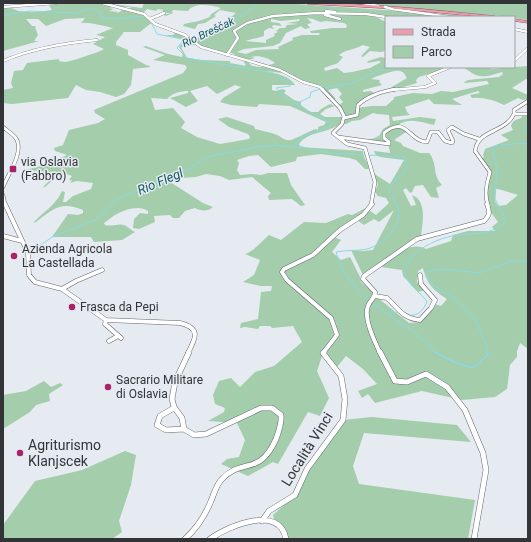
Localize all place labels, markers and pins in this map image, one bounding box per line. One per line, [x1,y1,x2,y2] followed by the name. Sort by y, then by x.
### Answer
[21,155,78,183] place label: via Oslavia (Fabbro)
[8,164,18,174] marker: via Oslavia (Fabbro)
[22,242,112,270] place label: Azienda Agricola La Castellada
[9,251,19,261] marker: Azienda Agricola La Castellada
[80,300,159,314] place label: Frasca da Pepi
[67,302,77,312] marker: Frasca da Pepi
[116,373,203,401] place label: Sacrario Militare di Oslavia
[103,382,113,392] marker: Sacrario Militare di Oslavia
[28,437,101,469] place label: Agriturismo Klanjscek
[15,448,25,458] marker: Agriturismo Klanjscek

